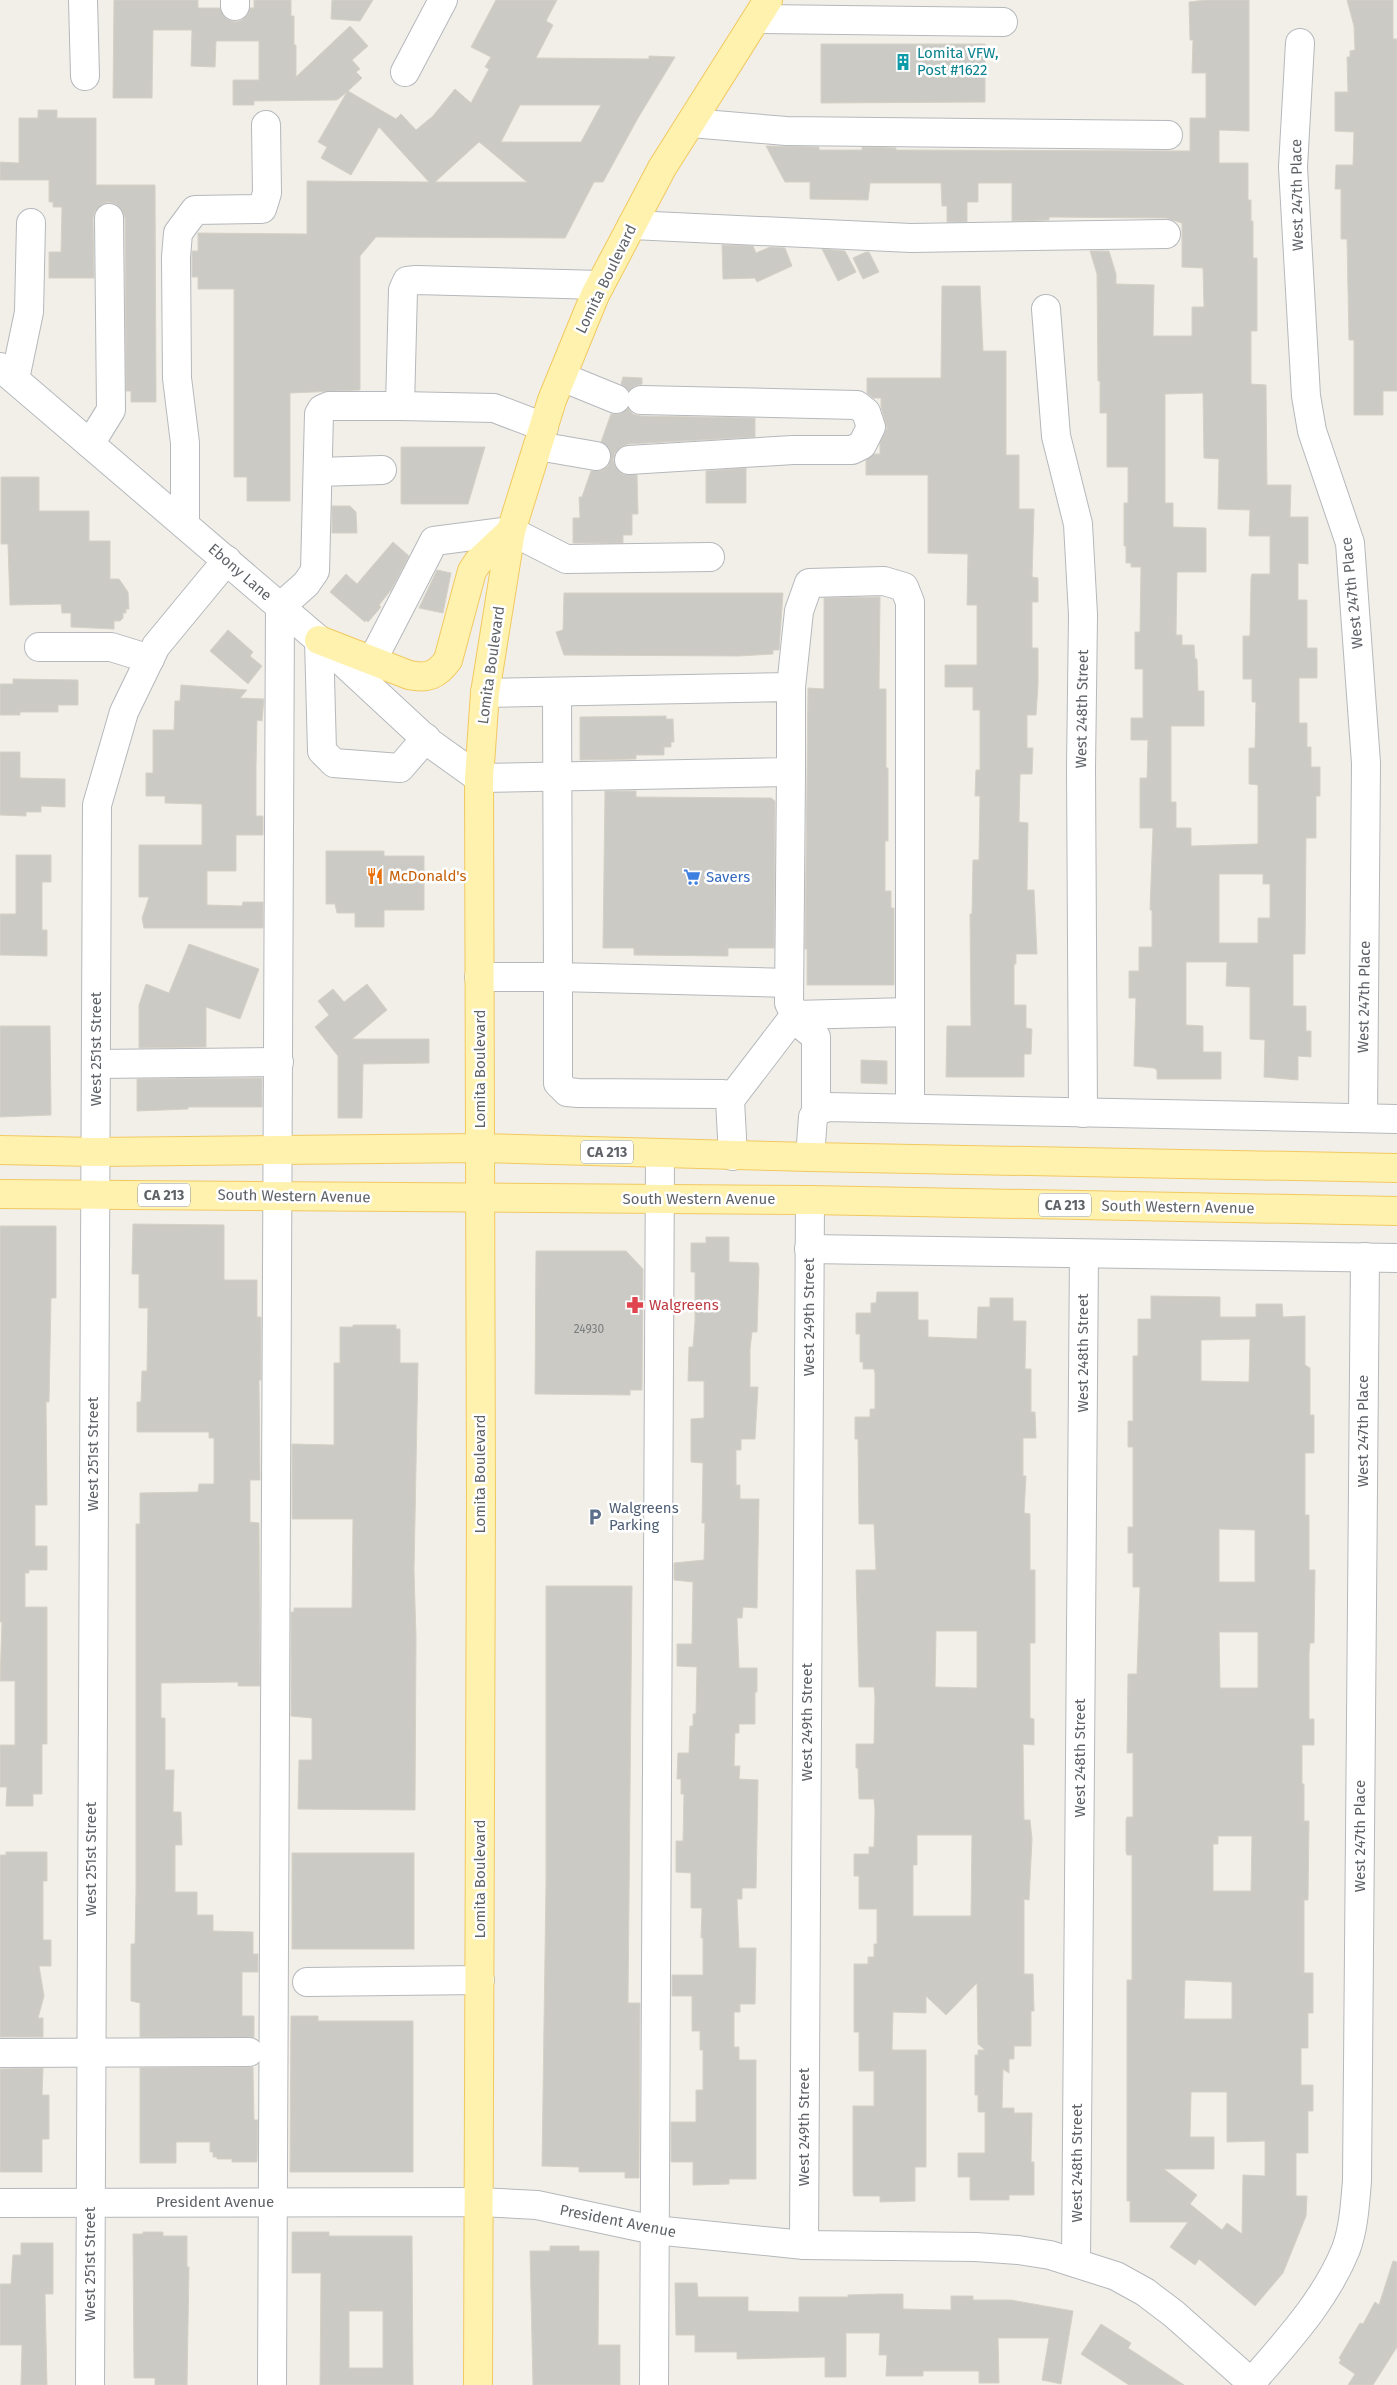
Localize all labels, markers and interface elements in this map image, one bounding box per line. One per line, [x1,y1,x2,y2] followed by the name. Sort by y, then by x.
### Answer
[917,44,999,79] place label: Lomita VFW, Post #1622
[893,52,913,72] building icon: Lomita VFW, Post #1622
[1287,139,1307,251] street label: West 247th Place
[572,222,640,336] street label: Lomita Boulevard
[1337,536,1367,650] street label: West 247th Place
[205,540,275,604] street label: Ebony Lane
[474,605,508,725] street label: Lomita Boulevard
[1072,649,1092,769] street label: West 248th Street
[365,866,385,886] restaurant icon: McDonald's
[389,867,467,885] place label: McDonald's
[682,867,702,887] supermarket icon: Savers
[706,868,750,886] place label: Savers
[1354,941,1374,1053] street label: West 247th Place
[87,991,105,1106] street label: West 251st Street
[471,1009,489,1129] street label: Lomita Boulevard
[581,1140,633,1164] road number: CA 213
[138,1184,190,1206] road number: CA 213
[217,1186,371,1206] street label: South Western Avenue
[623,1190,775,1208] street label: South Western Avenue
[1039,1194,1091,1216] road number: CA 213
[1101,1197,1255,1217] street label: South Western Avenue
[800,1257,818,1376] street label: West 249th Street
[1074,1293,1092,1412] street label: West 248th Street
[625,1295,645,1315] pharmacy icon: Walgreens
[649,1296,719,1314] place label: Walgreens
[574,1322,605,1336] house number: 24930
[1354,1375,1372,1487] street label: West 247th Place
[84,1396,102,1511] street label: West 251st Street
[471,1414,489,1534] street label: Lomita Boulevard
[609,1499,679,1534] place label: Walgreens Parking
[585,1507,605,1527] parking icon: Walgreens Parking
[798,1662,816,1781] street label: West 249th Street
[1071,1698,1089,1817] street label: West 248th Street
[1351,1780,1369,1892] street label: West 247th Place
[82,1801,100,1916] street label: West 251st Street
[471,1819,489,1939] street label: Lomita Boulevard
[795,2067,813,2186] street label: West 249th Street
[1068,2103,1086,2222] street label: West 248th Street
[156,2193,274,2211] street label: President Avenue
[558,2201,678,2241] street label: President Avenue
[81,2206,99,2321] street label: West 251st Street

